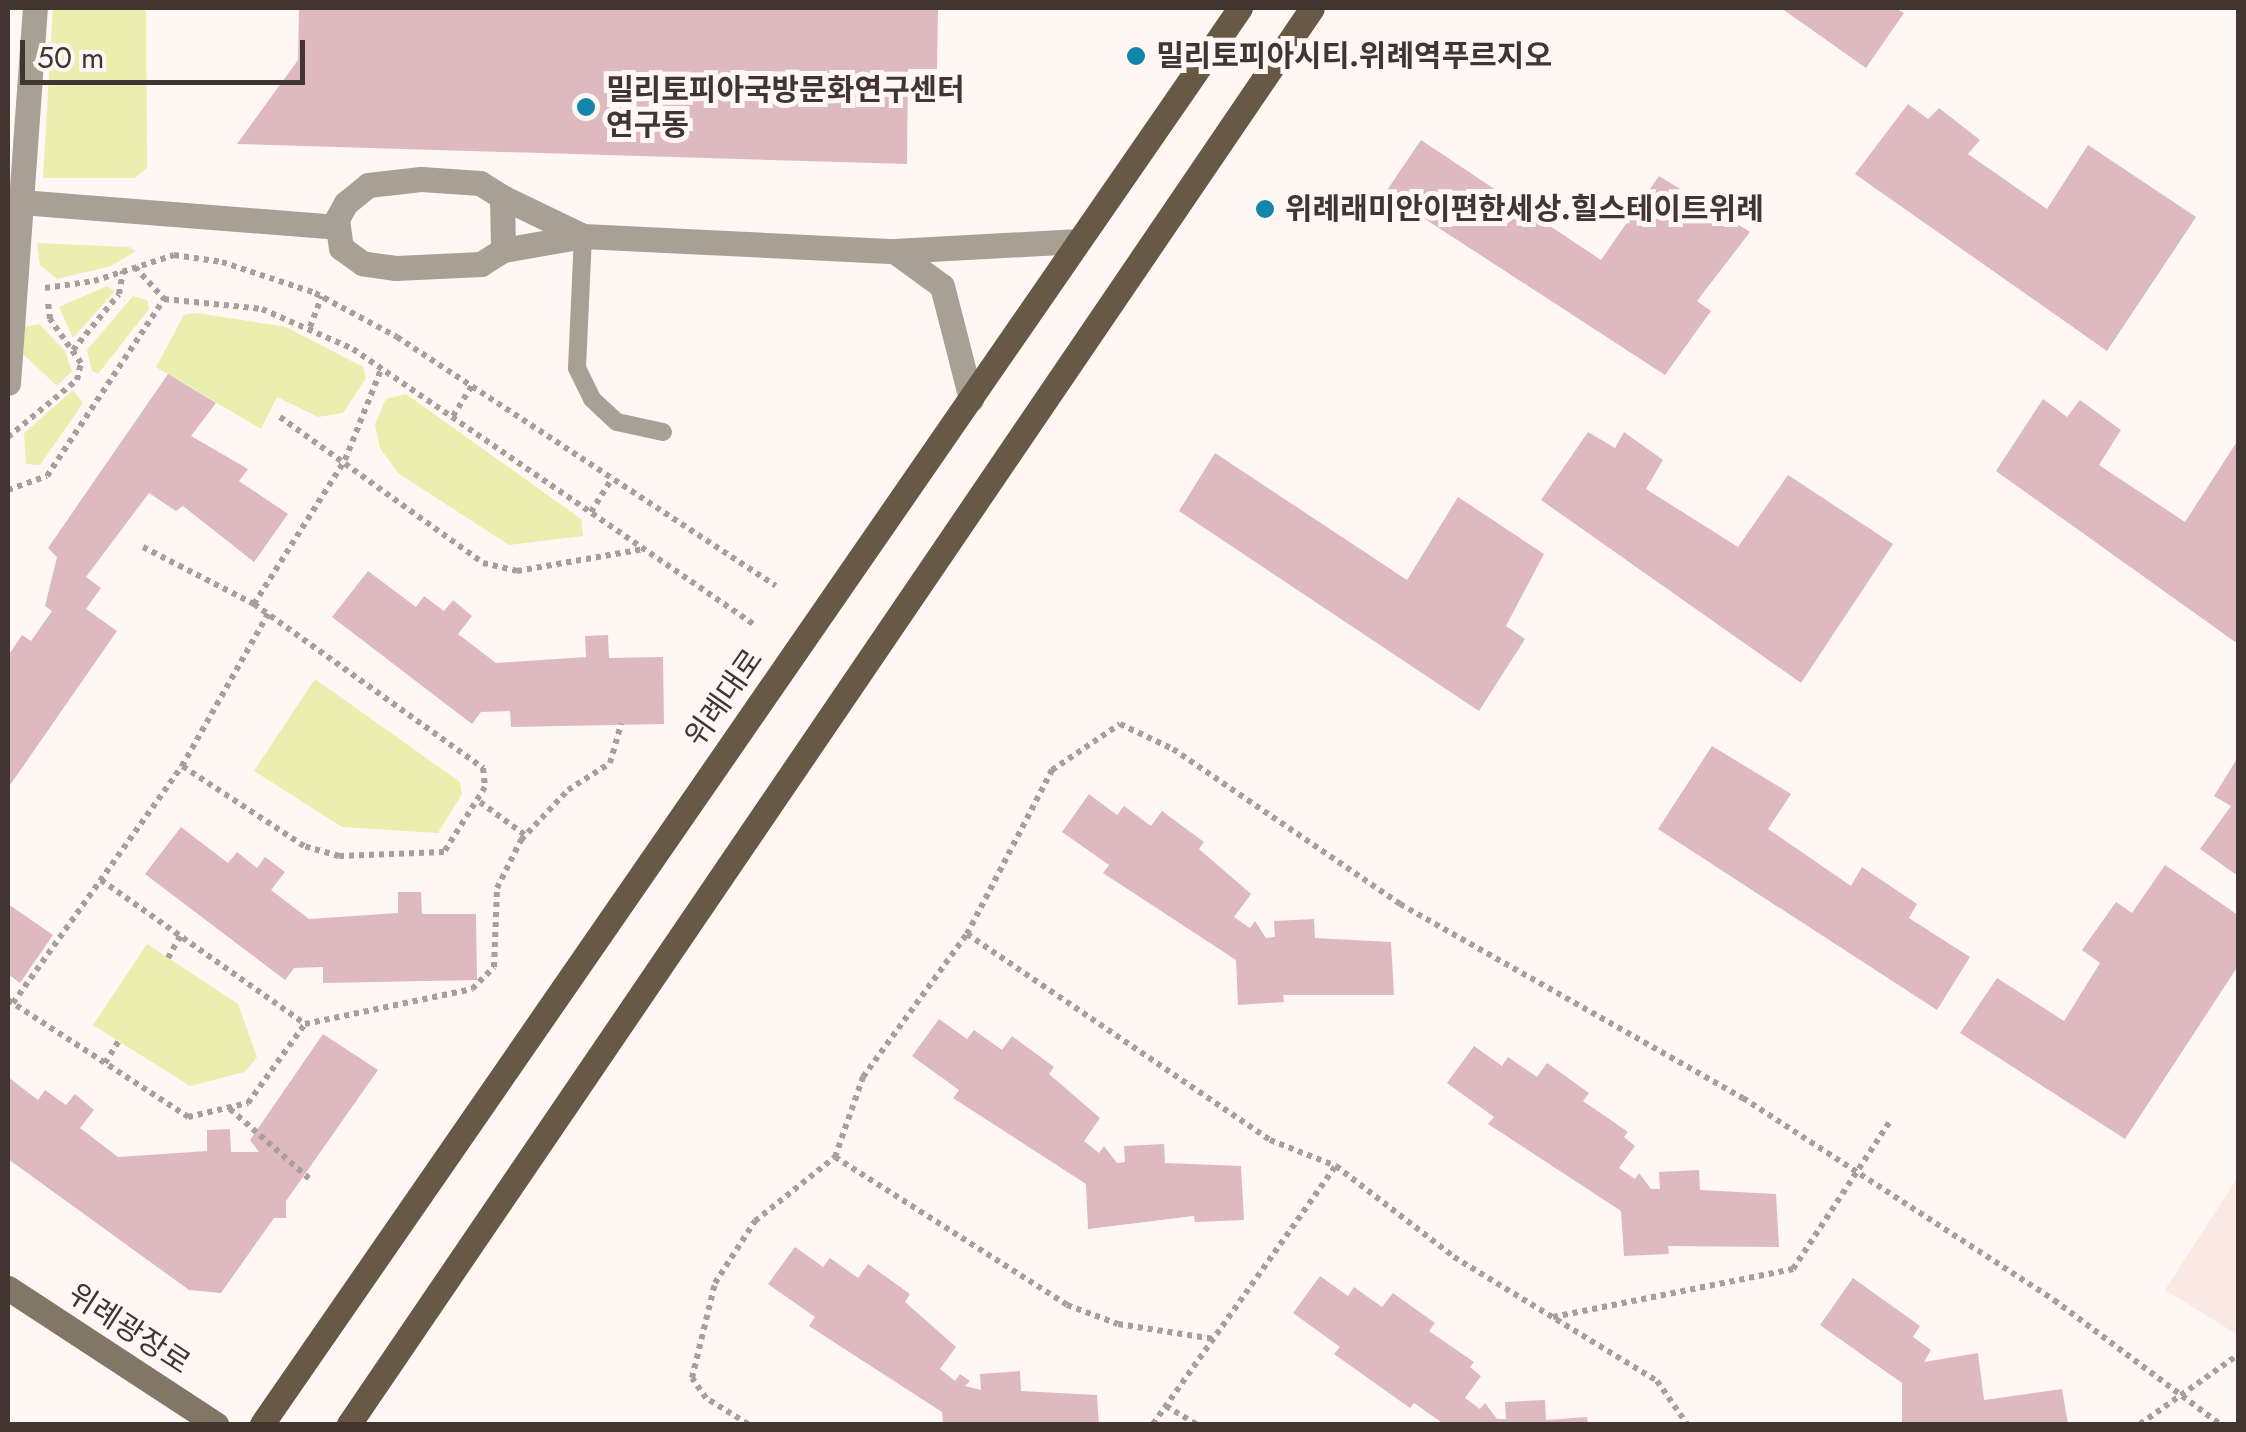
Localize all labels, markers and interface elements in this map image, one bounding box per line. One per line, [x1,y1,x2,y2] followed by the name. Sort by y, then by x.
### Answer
[25,20,310,82] scale bar
[37,36,104,79] text: 50 m
[1156,38,1552,74] place label: 밀리토피아시티.위례역푸르지오
[1125,45,1147,67] marker: 밀리토피아시티.위례역푸르지오
[606,72,965,142] place label: 밀리토피아국방문화연구센터 연구동
[575,96,597,118] marker: 밀리토피아국방문화연구센터 연구동
[1285,191,1764,227] place label: 위례래미안이편한세상.힐스테이트위례
[1254,198,1276,220] marker: 위례래미안이편한세상.힐스테이트위례
[678,642,770,754] street label: 위례대로
[61,1276,197,1382] street label: 위례광장로

